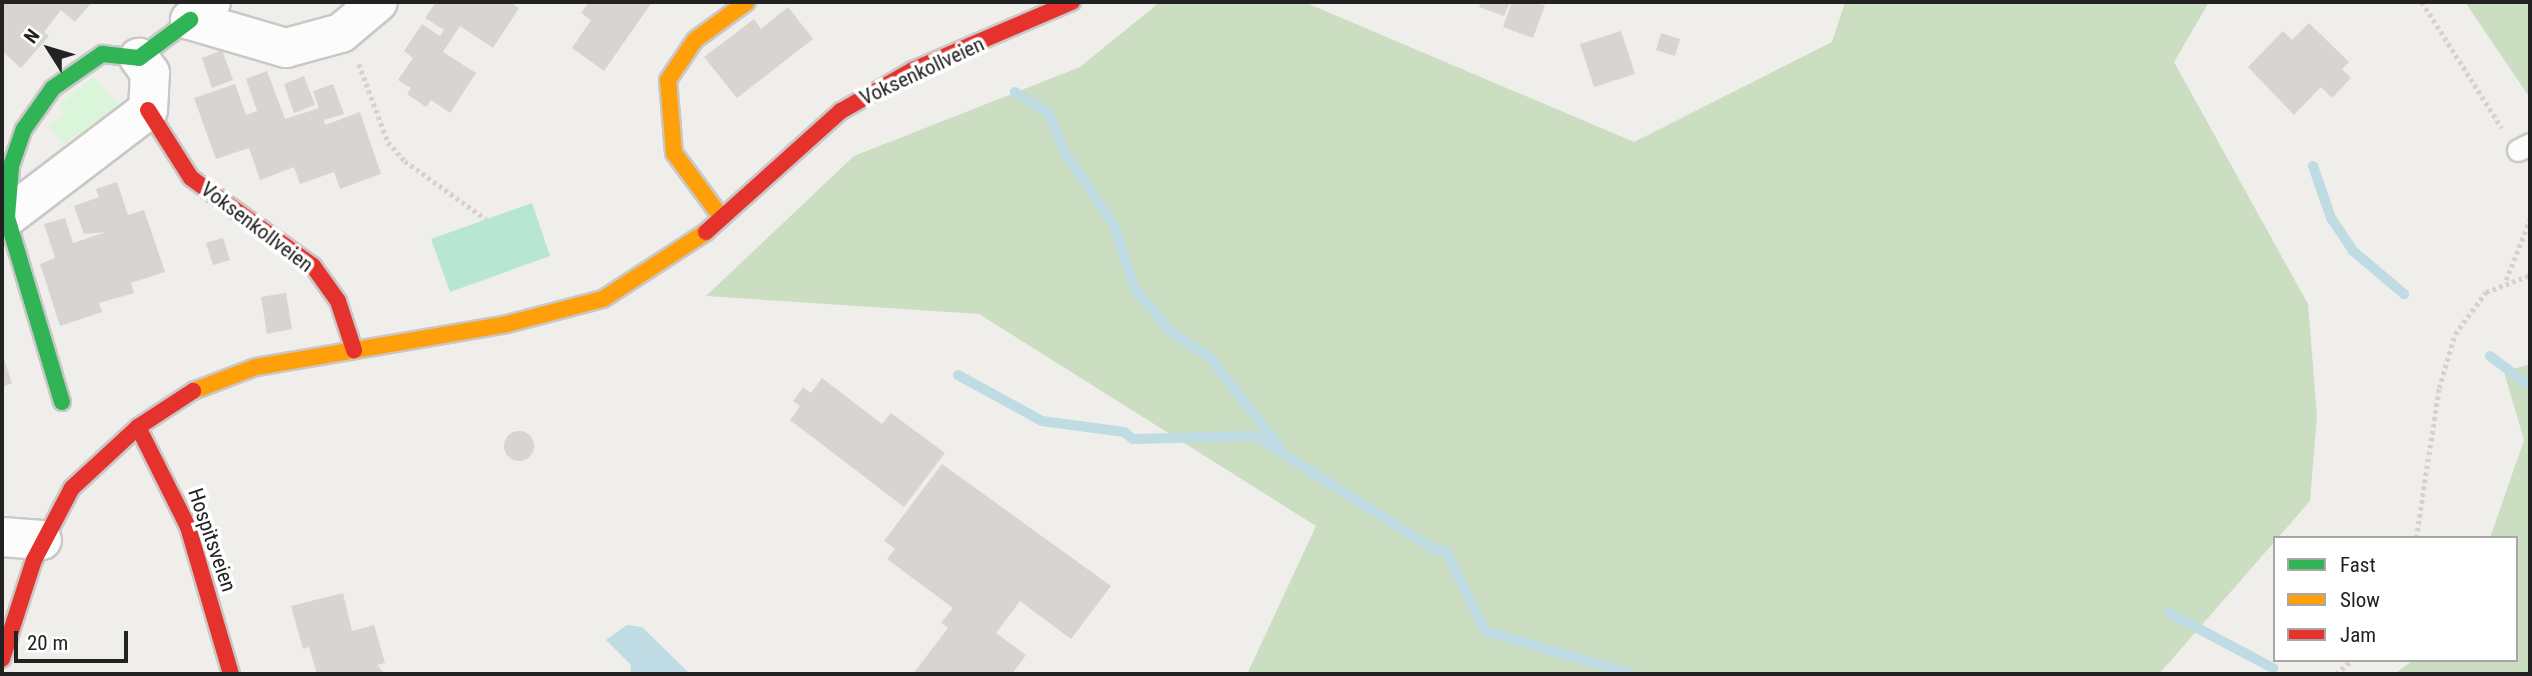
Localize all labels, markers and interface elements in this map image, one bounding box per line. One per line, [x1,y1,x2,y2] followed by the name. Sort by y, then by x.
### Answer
[14,14,84,84] north arrow
[19,24,45,48] text: N
[856,31,988,111] street label: Voksenkollveien
[196,177,318,277] street label: Voksenkollveien
[183,485,241,595] street label: Hospitsveien
[2273,536,2518,662] legend
[2340,553,2376,577] text: Fast
[2340,588,2380,612] text: Slow
[18,616,131,660] scale bar
[2340,623,2376,647] text: Jam
[27,631,68,655] text: 20 m

